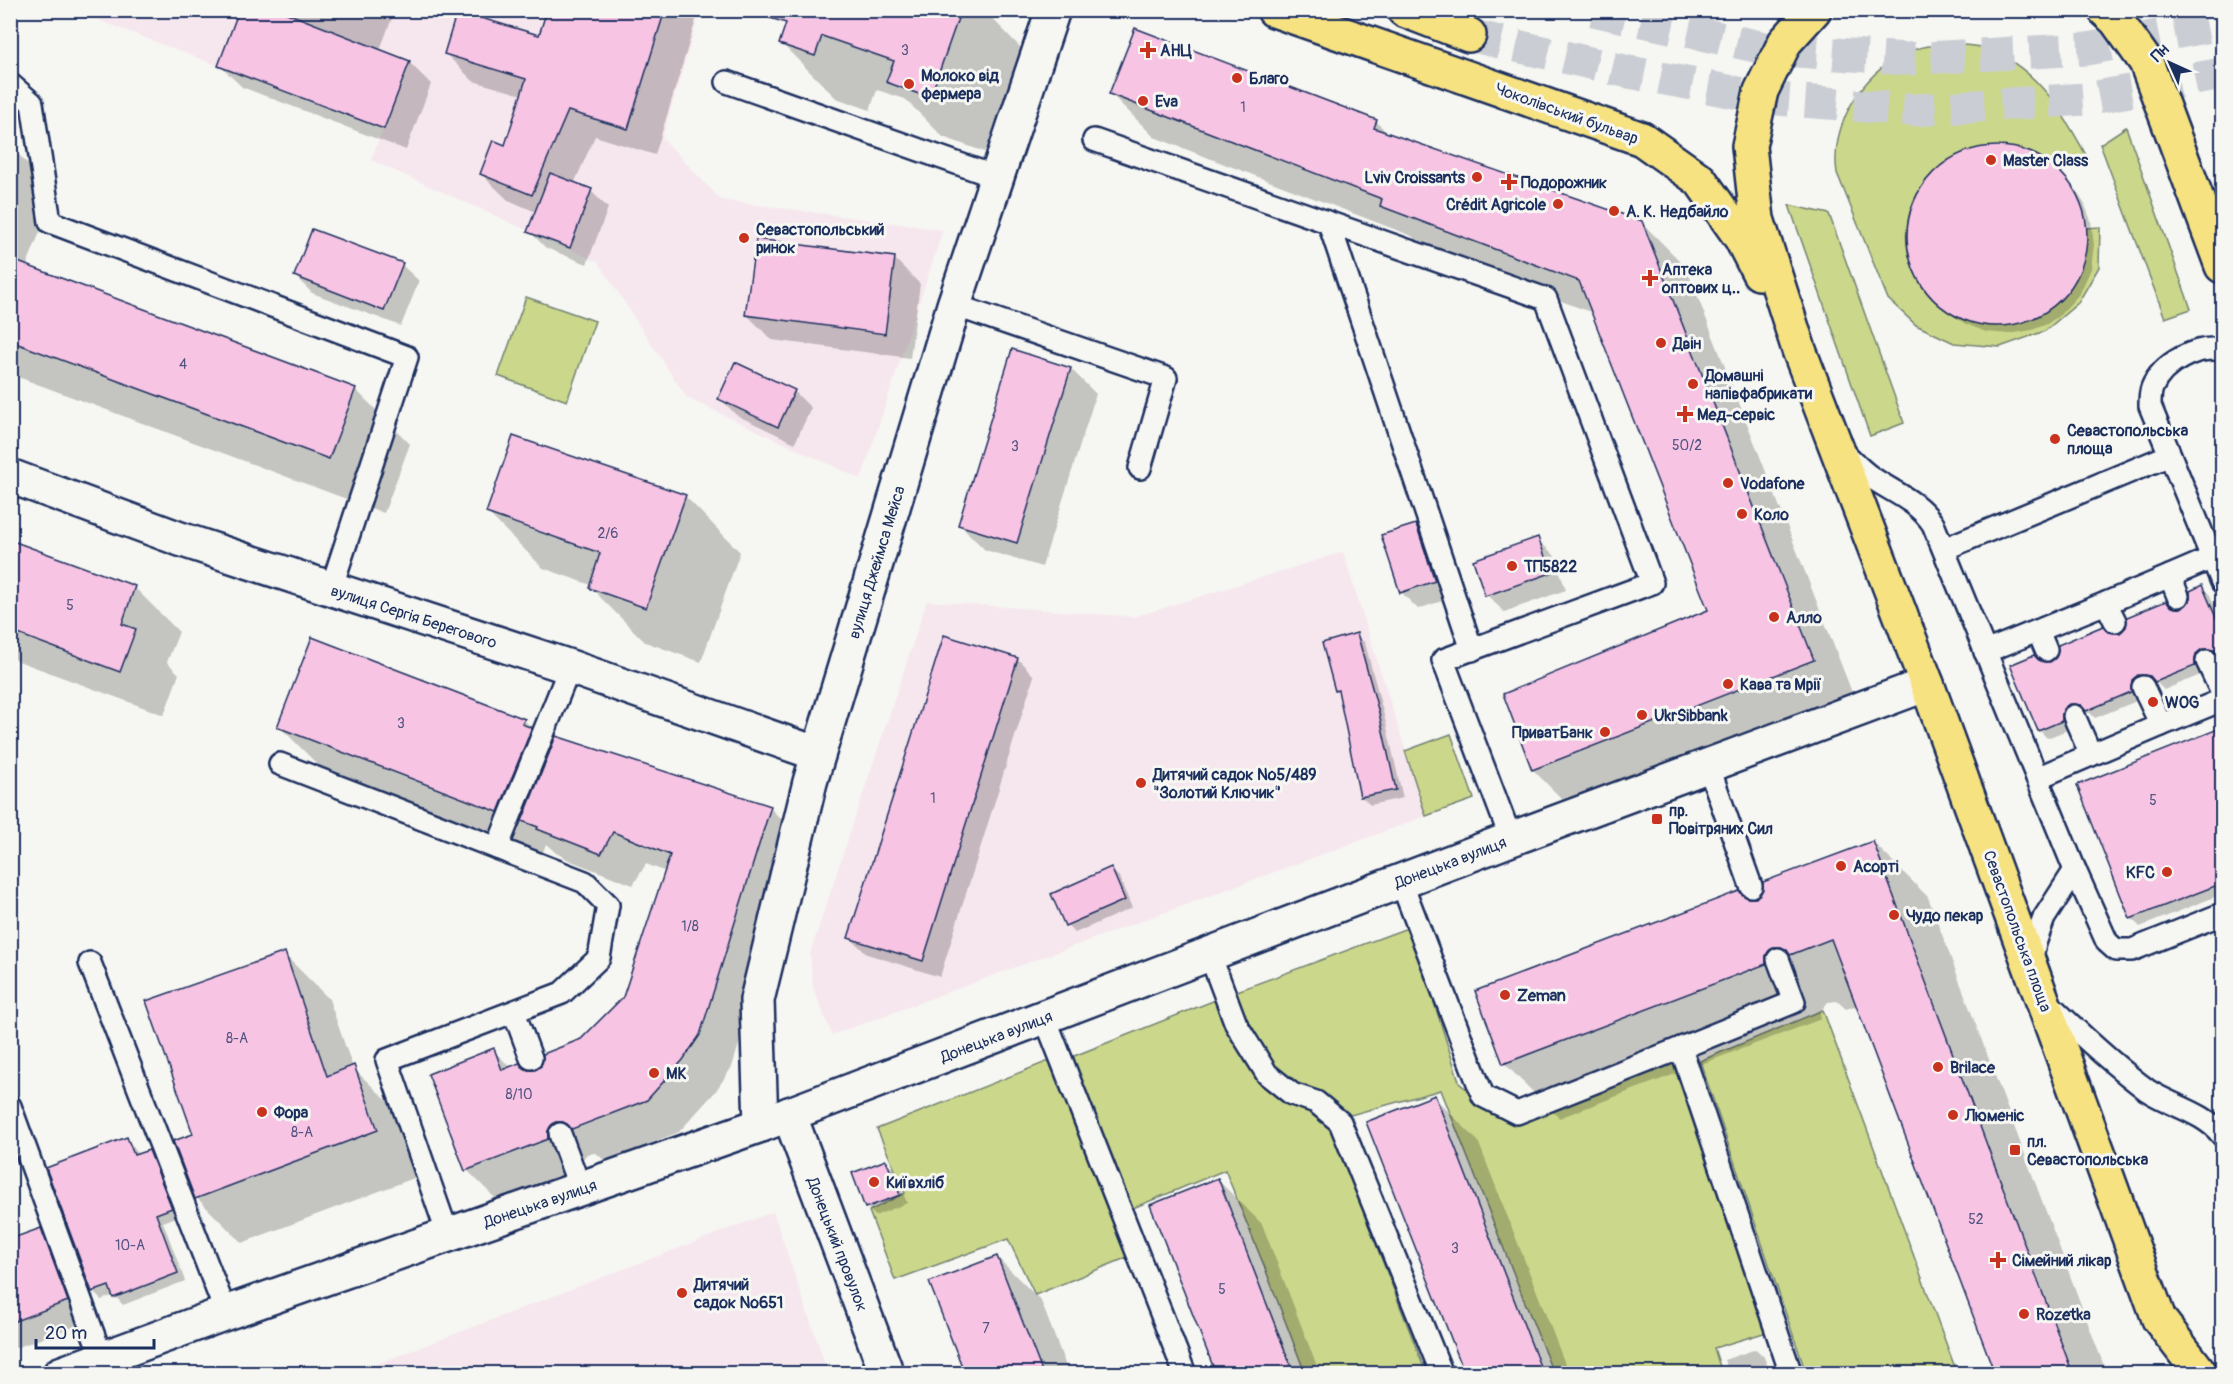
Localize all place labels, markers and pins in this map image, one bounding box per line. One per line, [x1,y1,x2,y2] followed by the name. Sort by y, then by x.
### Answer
[1160,41,1193,61] place label: АНЦ
[1141,43,1155,57] marker: АНЦ
[921,66,999,104] place label: Молоко від фермера
[1249,69,1289,89] place label: Благо
[1230,71,1244,85] marker: Благо
[902,77,916,91] marker: Молоко від фермера
[1155,92,1179,112] place label: Eva
[1136,94,1150,108] marker: Eva
[2003,151,2089,171] place label: Master Class
[1984,153,1998,167] marker: Master Class
[1364,168,1466,188] place label: Lviv Croissants
[1470,170,1484,184] marker: Lviv Croissants
[1521,173,1607,193] place label: Подорожник
[1502,175,1516,189] marker: Подорожник
[1446,195,1547,215] place label: Crédit Agricole
[1551,197,1565,211] marker: Crédit Agricole
[1626,202,1729,222] place label: А. К. Недбайло
[1607,204,1621,218] marker: А. К. Недбайло
[756,220,885,258] place label: Севастопольський ринок
[737,231,751,245] marker: Севастопольський ринок
[1661,260,1740,298] place label: Аптека оптових ц‥
[1643,271,1657,285] marker: Аптека оптових ц‥
[1672,334,1701,354] place label: Двін
[1654,336,1668,350] marker: Двін
[1704,366,1813,404] place label: Домашні напівфабрикати
[1686,377,1700,391] marker: Домашні напівфабрикати
[1697,405,1775,425] place label: Мед-сервіс
[1678,407,1692,421] marker: Мед-сервіс
[2067,421,2189,459] place label: Севастопольська площа
[2048,432,2062,446] marker: Севастопольська площа
[1740,474,1805,494] place label: Vodafone
[1721,476,1735,490] marker: Vodafone
[1754,505,1789,525] place label: Коло
[1735,507,1749,521] marker: Коло
[1523,557,1577,577] place label: ТП5822
[1505,559,1519,573] marker: ТП5822
[1786,608,1822,628] place label: Алло
[1767,610,1781,624] marker: Алло
[1740,675,1822,695] place label: Кава та Мрії
[1721,677,1735,691] marker: Кава та Мрії
[2165,693,2200,713] place label: WOG
[2146,695,2160,709] marker: WOG
[1654,706,1728,726] place label: UkrSibbank
[1635,708,1649,722] marker: UkrSibbank
[1512,723,1593,743] place label: ПриватБанк
[1598,725,1612,739] marker: ПриватБанк
[1152,765,1317,803] place label: Дитячий садок №5/489 "Золотий Ключик"
[1134,776,1148,790] marker: Дитячий садок №5/489 "Золотий Ключик"
[1669,801,1773,839] place label: пр. Повітряних Сил
[1650,812,1664,826] marker: пр. Повітряних Сил
[1853,857,1899,877] place label: Асорті
[1834,859,1848,873] marker: Асорті
[2126,863,2155,883] place label: KFC
[2160,865,2174,879] marker: KFC
[1906,906,1984,926] place label: Чудо пекар
[1887,908,1901,922] marker: Чудо пекар
[1517,986,1566,1006] place label: Zeman
[1498,988,1512,1002] marker: Zeman
[1950,1058,1996,1078] place label: Brilace
[1931,1060,1945,1074] marker: Brilace
[666,1064,687,1084] place label: МК
[647,1066,661,1080] marker: МК
[273,1103,309,1123] place label: Фора
[255,1105,269,1119] marker: Фора
[1964,1106,2024,1126] place label: Люменіс
[1946,1108,1960,1122] marker: Люменіс
[2027,1132,2149,1170] place label: пл. Севастопольська
[2008,1143,2022,1157] marker: пл. Севастопольська
[886,1173,945,1193] place label: Київхліб
[867,1175,881,1189] marker: Київхліб
[1989,1251,2007,1269] marker: Сімейний лікар
[2012,1251,2112,1271] place label: Сімейний лікар
[693,1275,783,1313] place label: Дитячий садок №651
[675,1286,689,1300] marker: Дитячий садок №651
[2036,1305,2091,1325] place label: Rozetka
[2017,1307,2031,1321] marker: Rozetka

